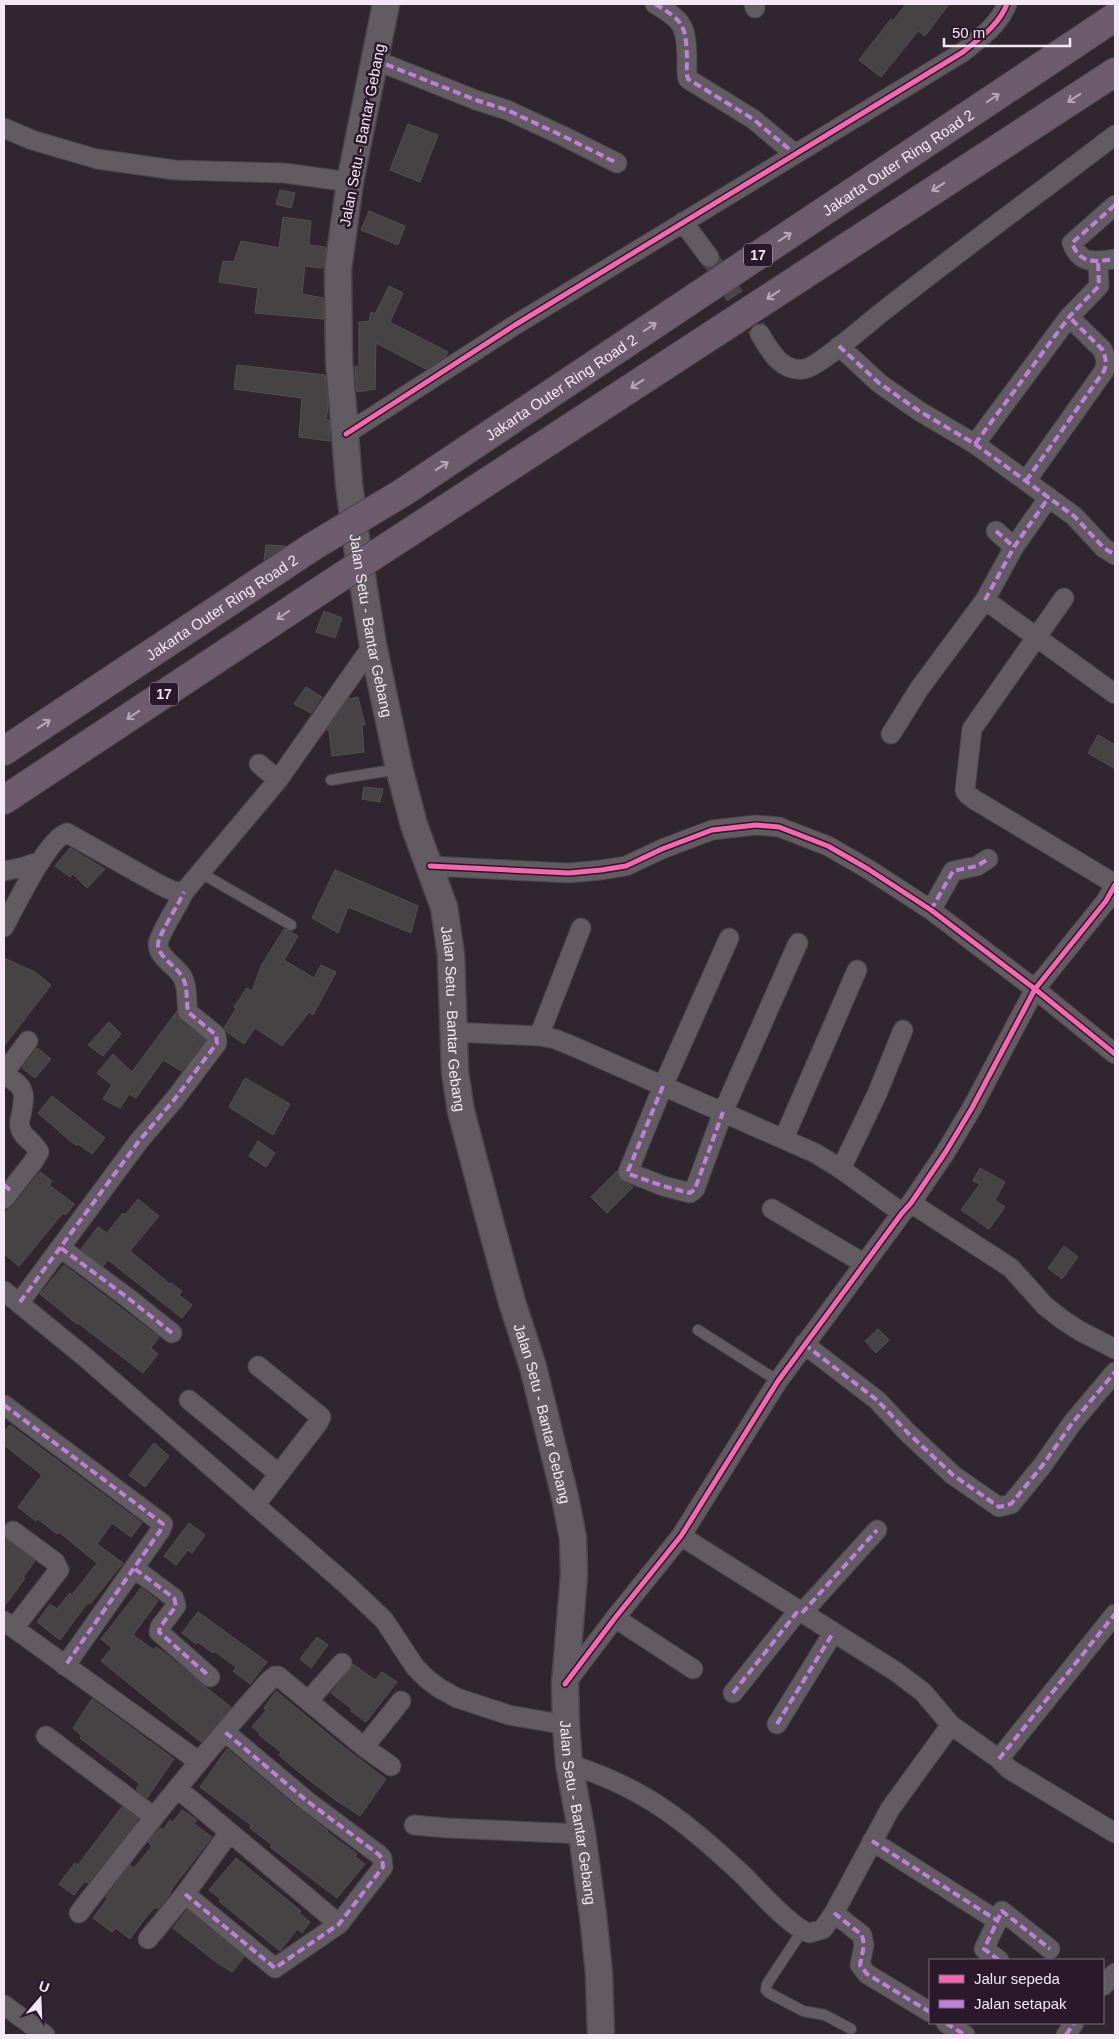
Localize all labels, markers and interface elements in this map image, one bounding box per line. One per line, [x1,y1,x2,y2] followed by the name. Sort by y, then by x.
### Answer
[944,15,1070,47] scale bar
[952,24,985,41] text: 50 m
[336,42,388,228] street label: Jalan Setu - Bantar Gebang
[986,93,1000,103] one-way arrow
[1068,94,1082,104] one-way arrow
[819,105,977,219] street label: Jakarta Outer Ring Road 2
[932,182,946,192] one-way arrow
[778,232,792,242] one-way arrow
[744,244,772,266] road number: 17
[766,290,780,300] one-way arrow
[643,322,657,332] one-way arrow
[482,330,640,444] street label: Jakarta Outer Ring Road 2
[630,379,644,389] one-way arrow
[435,461,449,471] one-way arrow
[347,533,396,719] street label: Jalan Setu - Bantar Gebang
[142,551,301,663] street label: Jakarta Outer Ring Road 2
[276,610,290,621] one-way arrow
[150,682,178,706] road number: 17
[126,710,140,720] one-way arrow
[37,719,51,729] one-way arrow
[438,925,469,1113] street label: Jalan Setu - Bantar Gebang
[511,1321,575,1505] street label: Jalan Setu - Bantar Gebang
[557,1720,600,1906] street label: Jalan Setu - Bantar Gebang
[929,1959,1104,2024] legend
[974,1970,1061,1987] text: Jalur sepeda
[15,1974,65,2024] north arrow
[37,1977,52,1996] text: U
[974,1995,1067,2012] text: Jalan setapak

